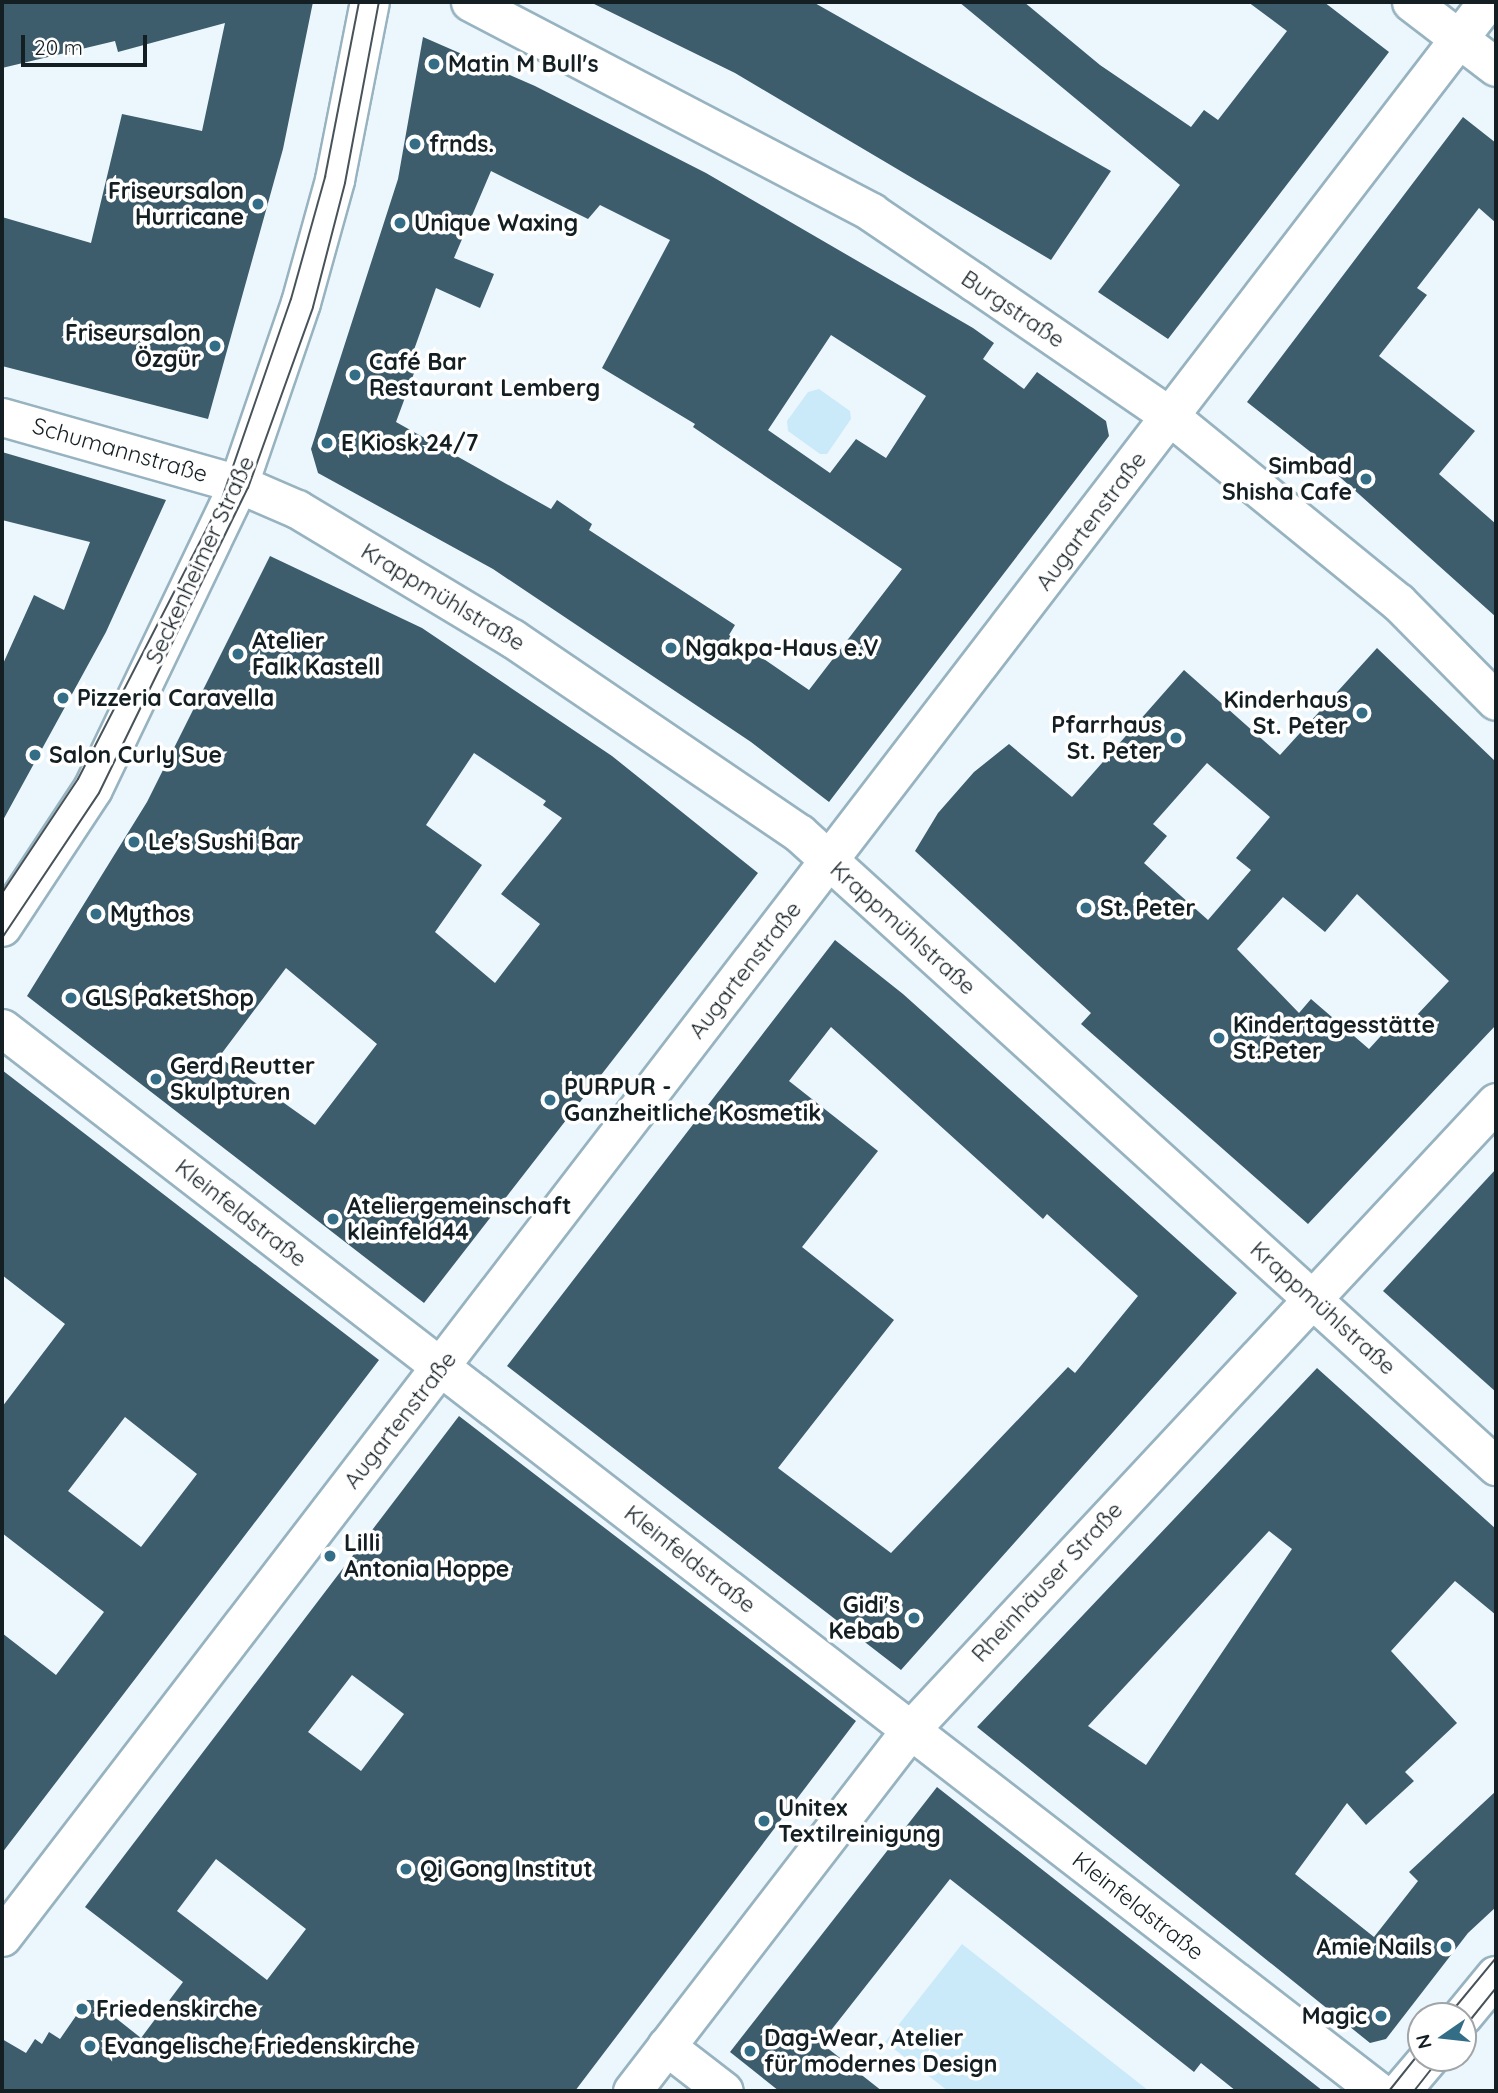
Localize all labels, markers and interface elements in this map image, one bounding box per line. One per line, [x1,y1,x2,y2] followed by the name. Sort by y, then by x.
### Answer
[24,21,150,65] scale bar
[34,34,83,60] text: 20 m
[448,50,598,78] place label: Matin M Bull's
[426,56,442,72] marker: Matin M Bull's
[429,130,494,158] place label: frnds.
[407,136,423,152] marker: frnds.
[108,177,244,231] place label: Friseursalon Hurricane
[250,196,266,212] marker: Friseursalon Hurricane
[414,209,578,237] place label: Unique Waxing
[392,215,408,231] marker: Unique Waxing
[956,264,1070,354] street label: Burgstraße
[65,319,201,373] place label: Friseursalon Özgür
[207,338,223,354] marker: Friseursalon Özgür
[369,348,600,402] place label: Café Bar Restaurant Lemberg
[347,367,363,383] marker: Café Bar Restaurant Lemberg
[29,412,211,488] street label: Schumannstraße
[341,429,478,457] place label: E Kiosk 24/7
[319,435,335,451] marker: E Kiosk 24/7
[1030,446,1152,596] street label: Augartenstraße
[140,452,260,668] street label: Seckenheimer Straße
[1222,452,1352,506] place label: Simbad Shisha Cafe
[1358,471,1374,487] marker: Simbad Shisha Cafe
[356,537,530,657] street label: Krappmühlstraße
[252,627,381,681] place label: Atelier Falk Kastell
[685,634,879,662] place label: Ngakpa-Haus e.V
[663,640,679,656] marker: Ngakpa-Haus e.V
[230,646,246,662] marker: Atelier Falk Kastell
[77,684,274,712] place label: Pizzeria Caravella
[1224,686,1348,740] place label: Kinderhaus St. Peter
[55,690,71,706] marker: Pizzeria Caravella
[1354,705,1370,721] marker: Kinderhaus St. Peter
[1051,711,1162,765] place label: Pfarrhaus St. Peter
[1168,730,1184,746] marker: Pfarrhaus St. Peter
[49,741,222,769] place label: Salon Curly Sue
[27,747,43,763] marker: Salon Curly Sue
[148,828,300,856] place label: Le's Sushi Bar
[126,834,142,850] marker: Le's Sushi Bar
[825,855,981,1001] street label: Krappmühlstraße
[1100,894,1195,922] place label: St. Peter
[683,896,807,1044] street label: Augartenstraße
[110,900,191,928] place label: Mythos
[1078,900,1094,916] marker: St. Peter
[88,906,104,922] marker: Mythos
[85,984,254,1012] place label: GLS PaketShop
[63,990,79,1006] marker: GLS PaketShop
[1233,1011,1435,1065] place label: Kindertagesstätte St.Peter
[1211,1030,1227,1046] marker: Kindertagesstätte St.Peter
[170,1052,315,1106] place label: Gerd Reutter Skulpturen
[148,1071,164,1087] marker: Gerd Reutter Skulpturen
[564,1073,821,1127] place label: PURPUR - Ganzheitliche Kosmetik
[542,1092,558,1108] marker: PURPUR - Ganzheitliche Kosmetik
[170,1153,312,1273] street label: Kleinfeldstraße
[347,1192,571,1246] place label: Ateliergemeinschaft kleinfeld44
[325,1211,341,1227] marker: Ateliergemeinschaft kleinfeld44
[1245,1235,1401,1381] street label: Krappmühlstraße
[338,1346,462,1494] street label: Augartenstraße
[966,1496,1128,1668] street label: Rheinhäuser Straße
[619,1499,761,1619] street label: Kleinfeldstraße
[344,1529,509,1583] place label: Lilli Antonia Hoppe
[322,1548,338,1564] marker: Lilli Antonia Hoppe
[829,1591,900,1645] place label: Gidi's Kebab
[906,1610,922,1626] marker: Gidi's Kebab
[778,1794,941,1848] place label: Unitex Textilreinigung
[756,1813,772,1829] marker: Unitex Textilreinigung
[1067,1846,1209,1966] street label: Kleinfeldstraße
[420,1855,593,1883] place label: Qi Gong Institut
[398,1861,414,1877] marker: Qi Gong Institut
[1317,1933,1432,1961] place label: Amie Nails
[1438,1939,1454,1955] marker: Amie Nails
[96,1995,258,2023] place label: Friedenskirche
[74,2001,90,2017] marker: Friedenskirche
[1302,2002,1367,2030] place label: Magic
[1407,2002,1477,2072] north arrow
[1373,2008,1389,2024] marker: Magic
[764,2024,997,2078] place label: Dag-Wear, Atelier für modernes Design
[104,2032,415,2060] place label: Evangelische Friedenskirche
[1410,2032,1437,2051] text: N
[82,2038,98,2054] marker: Evangelische Friedenskirche
[742,2043,758,2059] marker: Dag-Wear, Atelier für modernes Design

